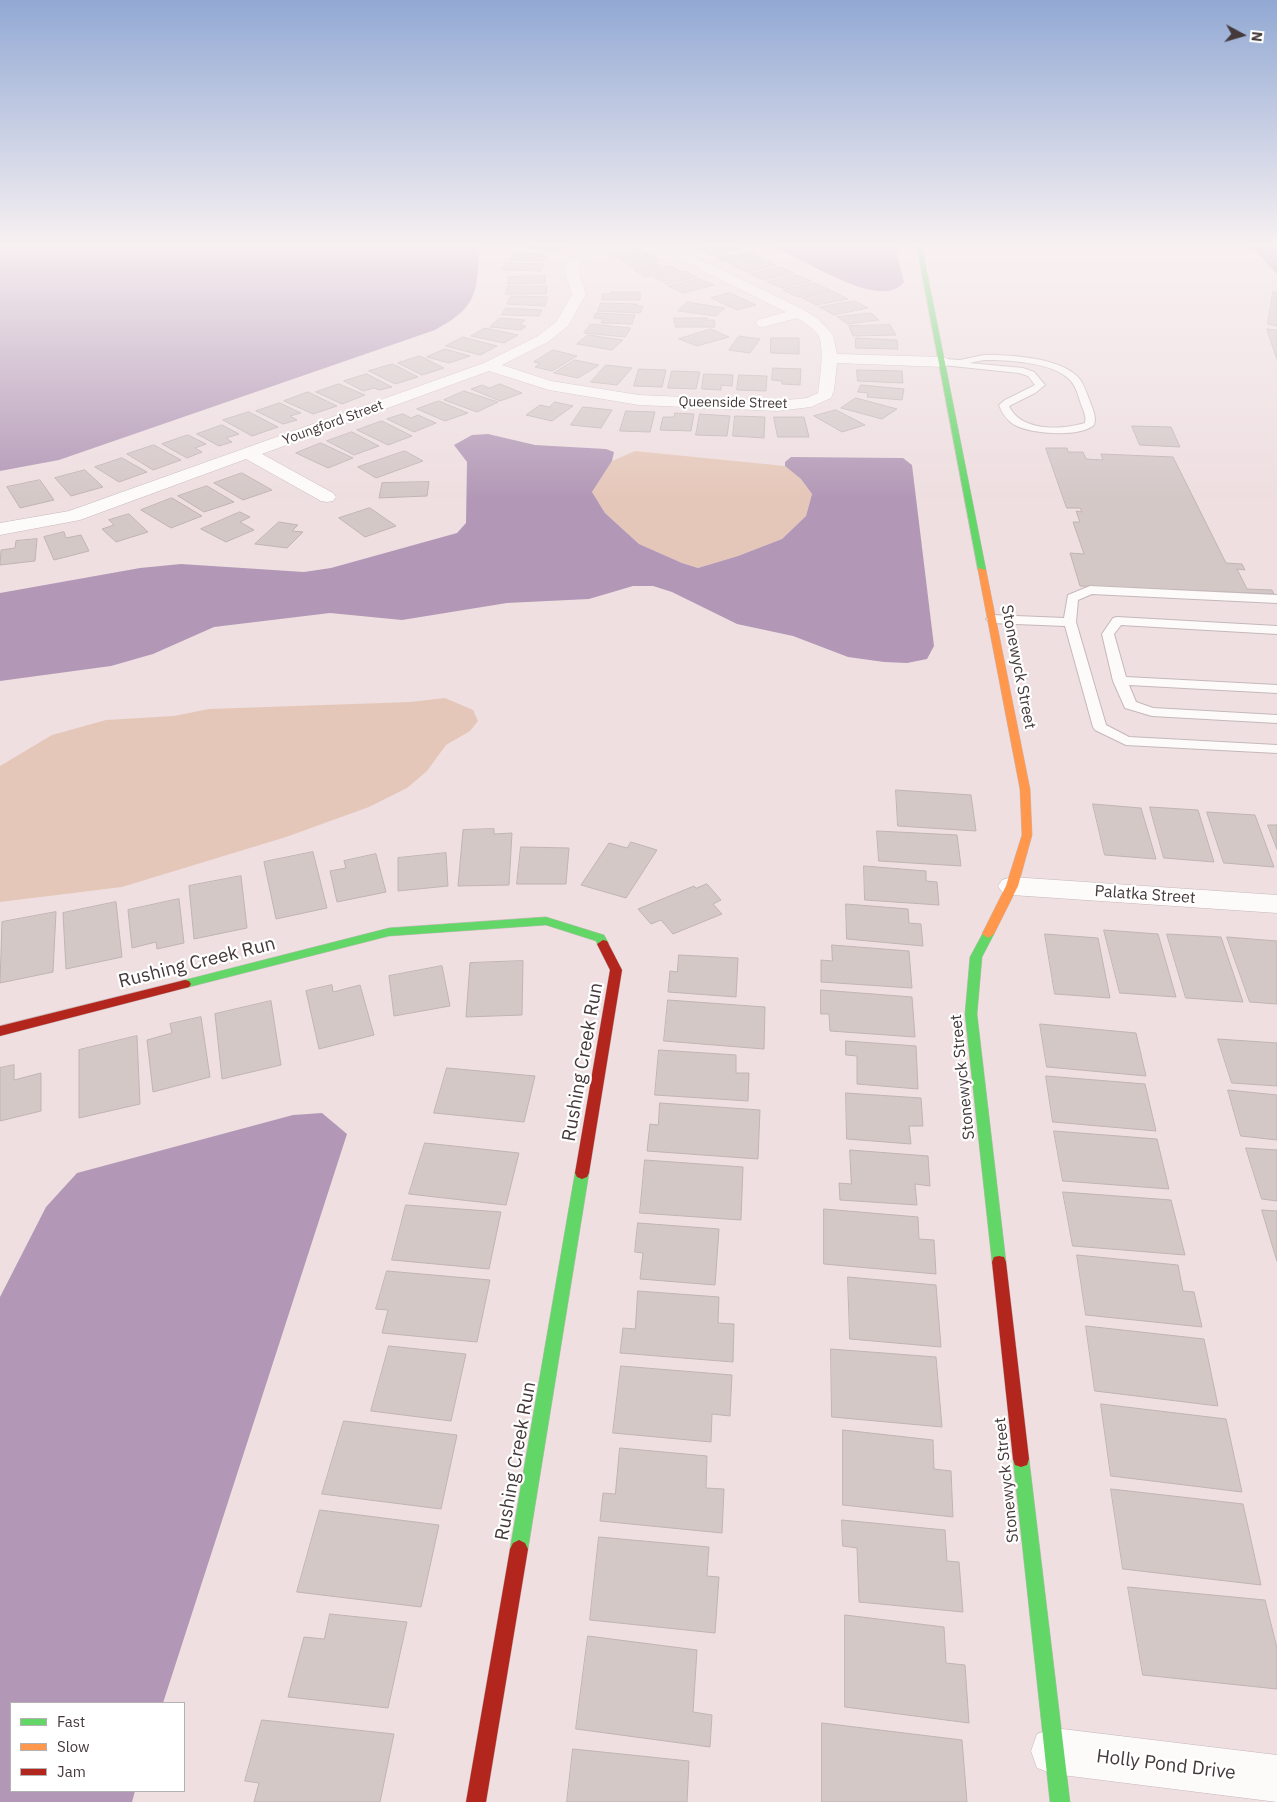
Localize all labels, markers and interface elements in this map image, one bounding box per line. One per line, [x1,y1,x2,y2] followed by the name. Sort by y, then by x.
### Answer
[1217,10,1267,60] north arrow
[1247,31,1266,43] text: N
[678,394,788,412] street label: Queenside Street
[280,397,386,449] street label: Youngford Street
[997,603,1039,731] street label: Stonewyck Street
[1094,882,1196,908] street label: Palatka Street
[116,932,278,994] street label: Rushing Creek Run
[558,981,608,1143] street label: Rushing Creek Run
[947,1013,979,1141] street label: Stonewyck Street
[491,1380,541,1542] street label: Rushing Creek Run
[991,1416,1023,1544] street label: Stonewyck Street
[10,1702,185,1792] legend
[57,1712,85,1731] text: Fast
[57,1737,90,1756] text: Slow
[1095,1745,1237,1785] street label: Holly Pond Drive
[57,1762,86,1781] text: Jam

